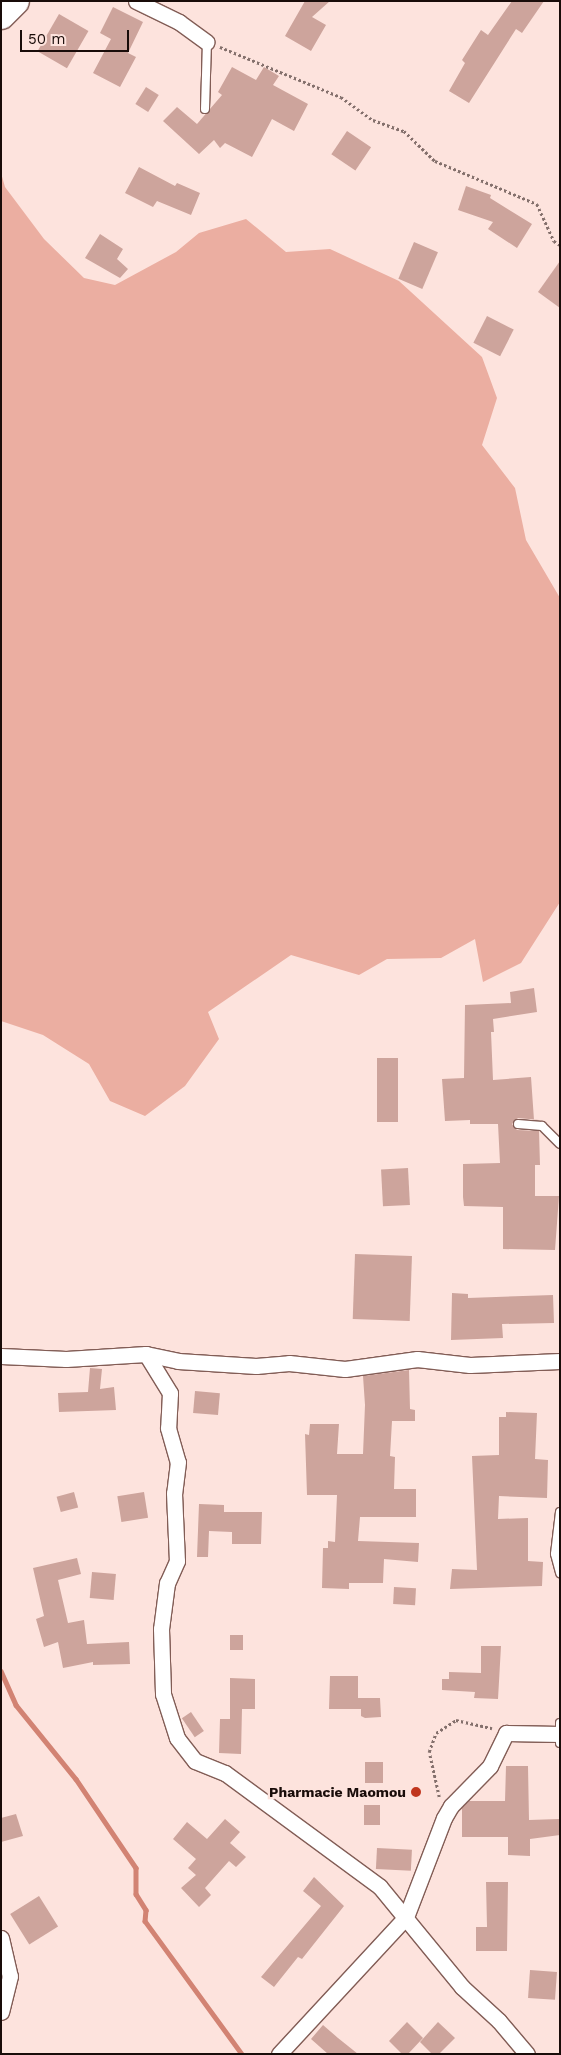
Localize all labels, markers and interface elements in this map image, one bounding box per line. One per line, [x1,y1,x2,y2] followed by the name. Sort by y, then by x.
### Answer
[22,20,131,52] scale bar
[28,30,65,48] text: 50 m
[269,1784,406,1800] place label: Pharmacie Maomou
[410,1786,422,1798] marker: Pharmacie Maomou

